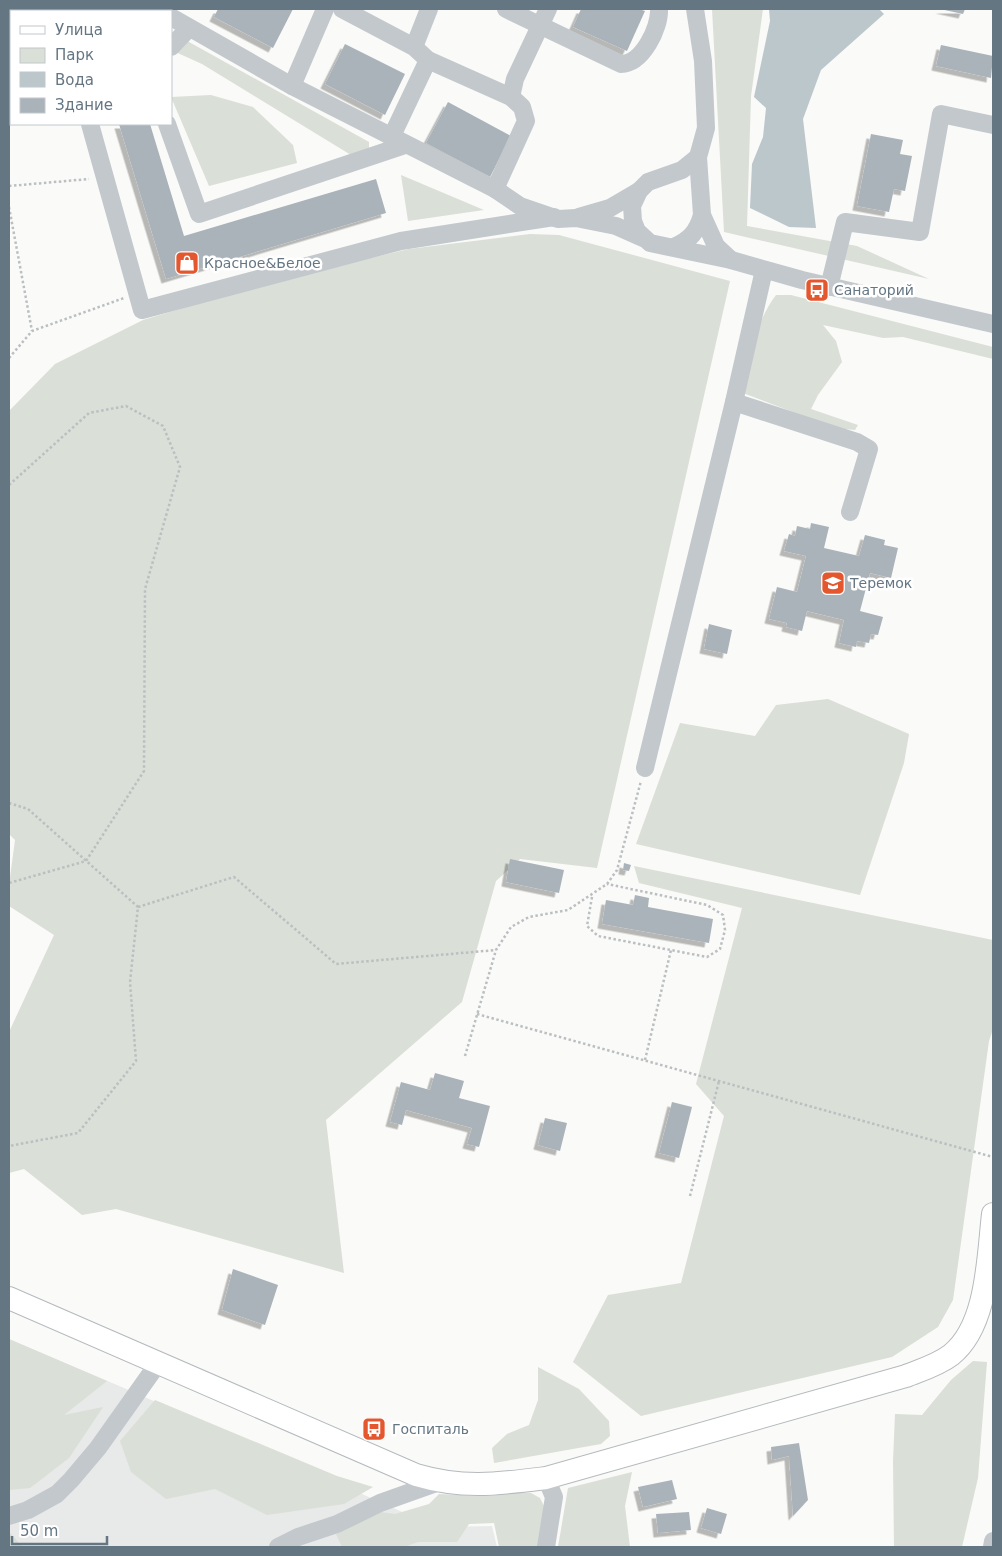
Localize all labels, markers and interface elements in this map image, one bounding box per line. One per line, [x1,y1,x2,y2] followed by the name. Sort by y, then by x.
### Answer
[10,10,172,125] legend
[55,21,103,39] text: Улица
[55,46,94,64] text: Парк
[55,71,94,89] text: Вода
[55,96,113,114] text: Здание
[174,250,200,276] shop icon: Красное&Белое
[204,255,321,271] place label: Красное&Белое
[804,277,830,303] bus stop icon: Санаторий
[834,282,914,298] place label: Санаторий
[820,570,846,596] school or university icon: Теремок
[849,575,912,591] place label: Теремок
[361,1416,387,1442] bus stop icon: Госпиталь
[392,1421,469,1437] place label: Госпиталь
[12,1514,108,1546] scale bar
[20,1522,58,1540] text: 50 m

